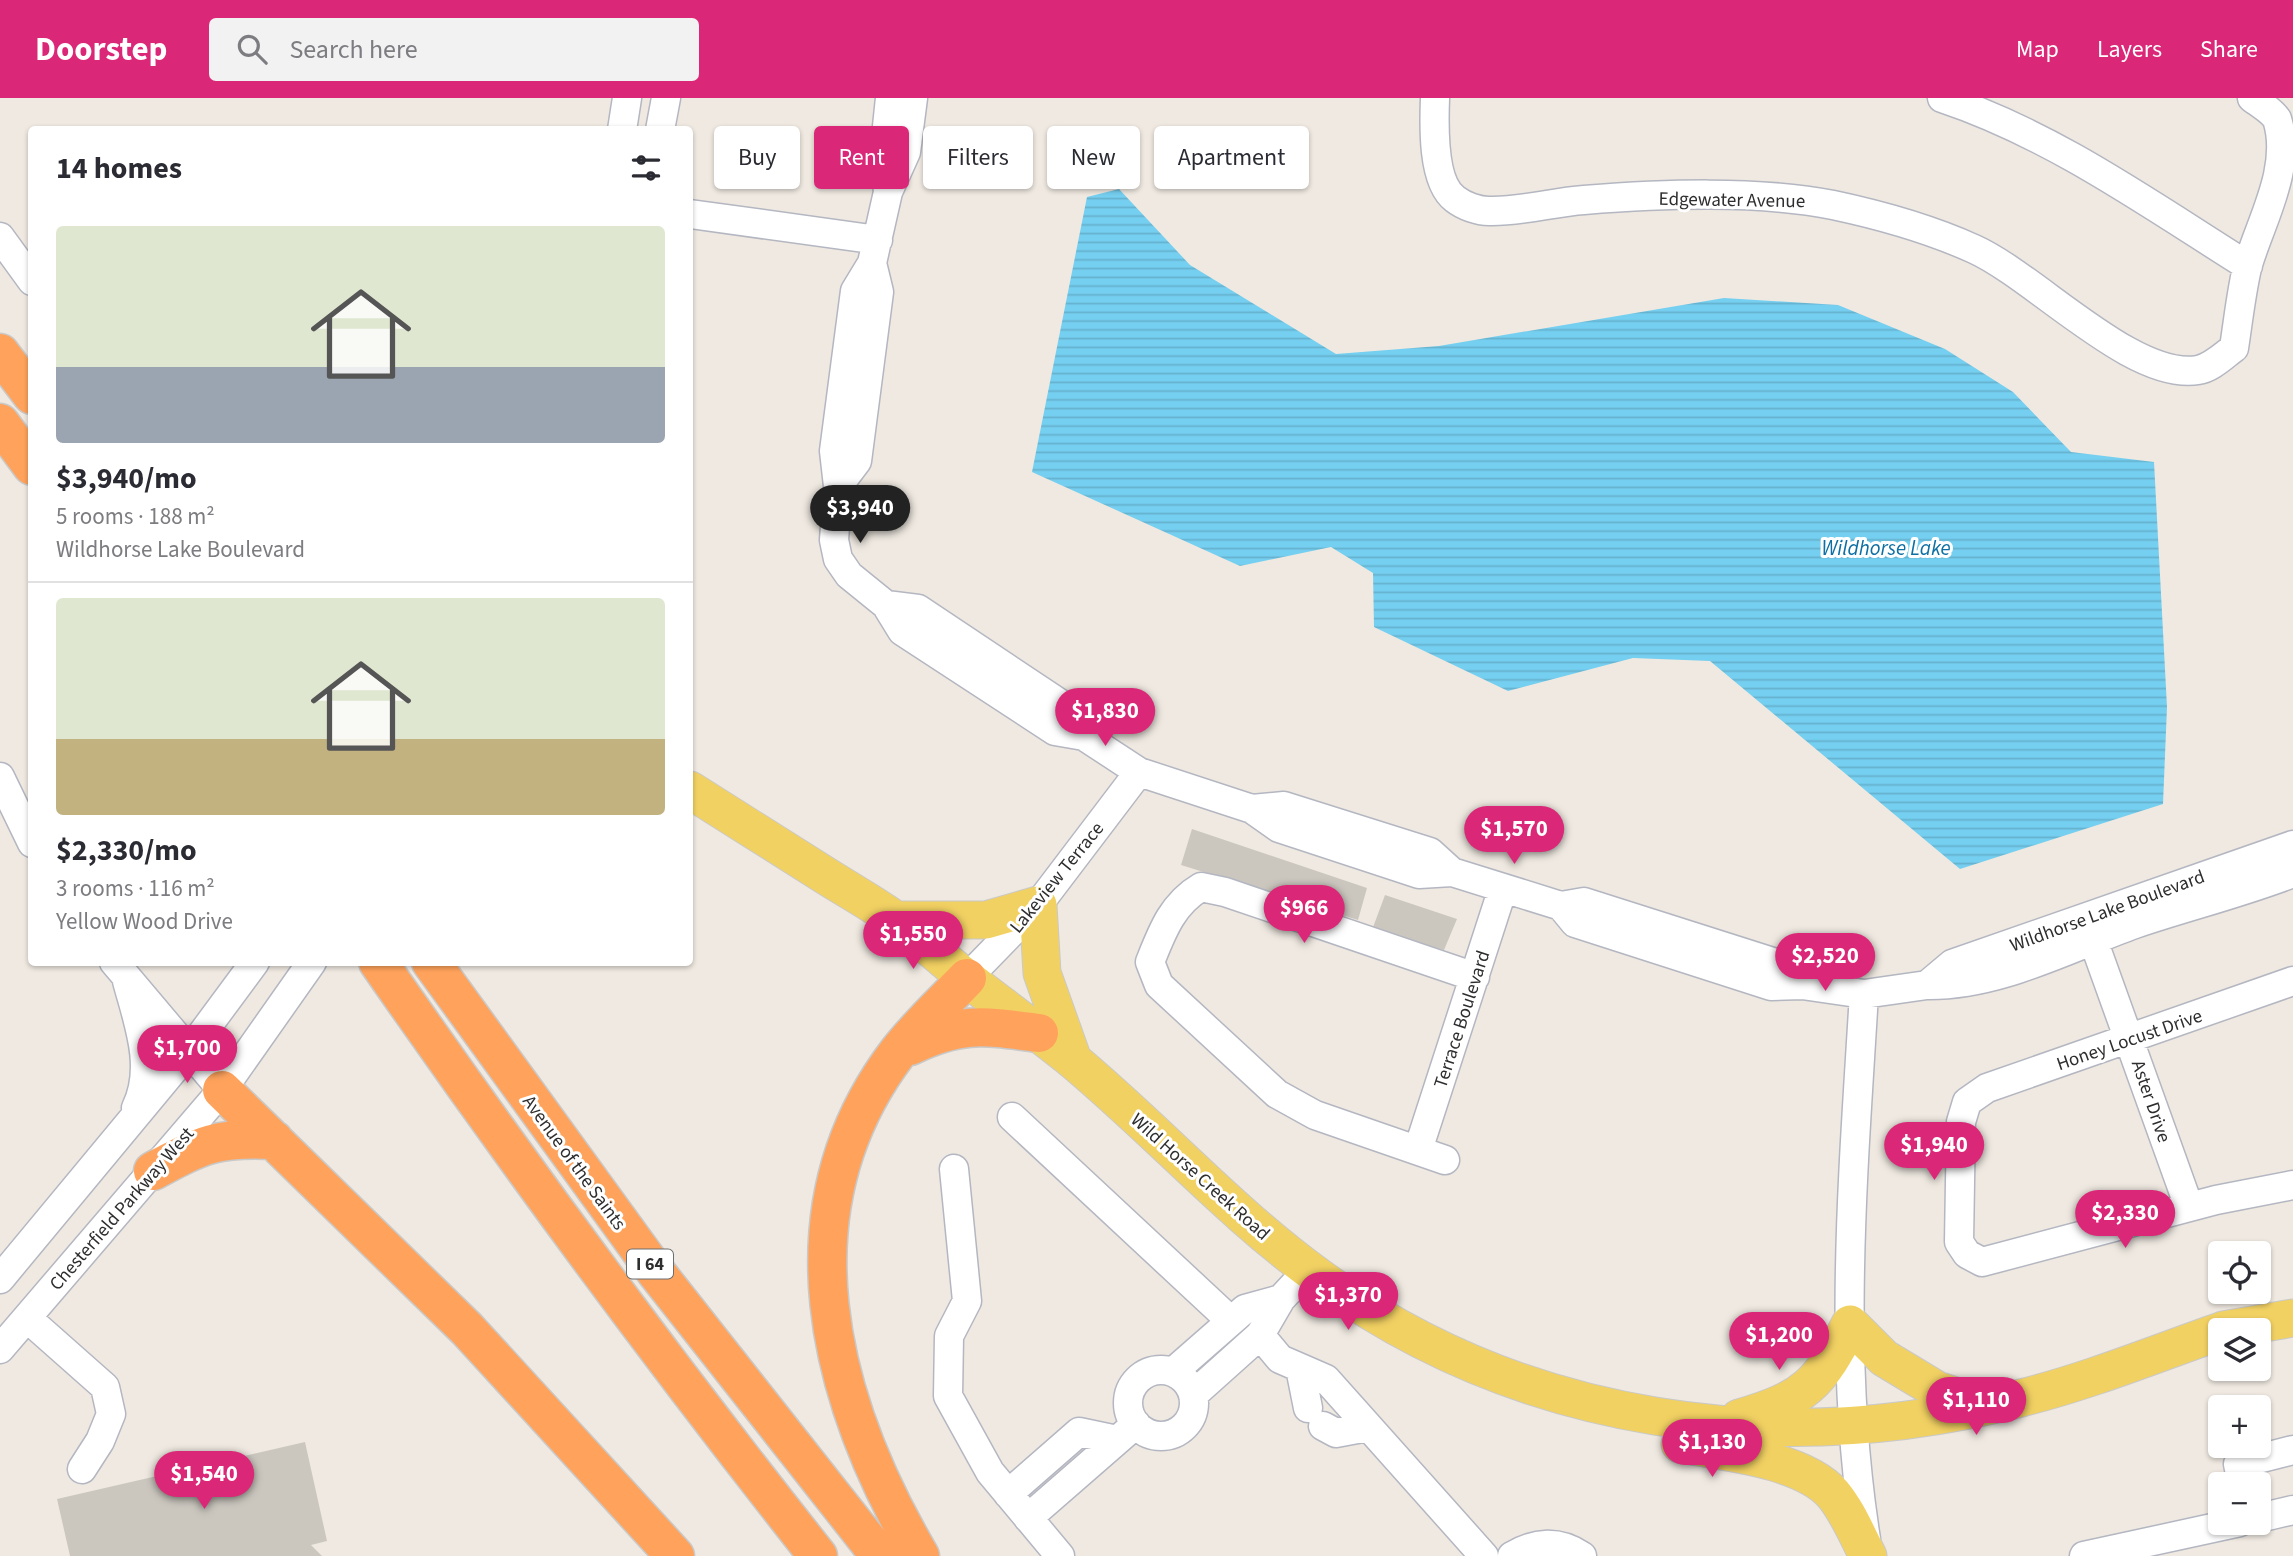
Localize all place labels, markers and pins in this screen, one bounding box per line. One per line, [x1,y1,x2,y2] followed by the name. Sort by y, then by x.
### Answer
[803,486,917,545] pin: $3,940
[1048,688,1162,748] pin: $1,830
[1457,806,1571,866] pin: $1,570
[1263,886,1345,945] pin: $966
[856,912,970,971] pin: $1,550
[1768,934,1882,993] pin: $2,520
[130,1026,244,1085] pin: $1,700
[1877,1122,1991,1182] pin: $1,940
[2068,1190,2182,1250] pin: $2,330
[1291,1272,1405,1332] pin: $1,370
[1722,1312,1836,1372] pin: $1,200
[1919,1378,2033,1437] pin: $1,110
[1655,1420,1769,1479] pin: $1,130
[147,1452,261,1511] pin: $1,540

